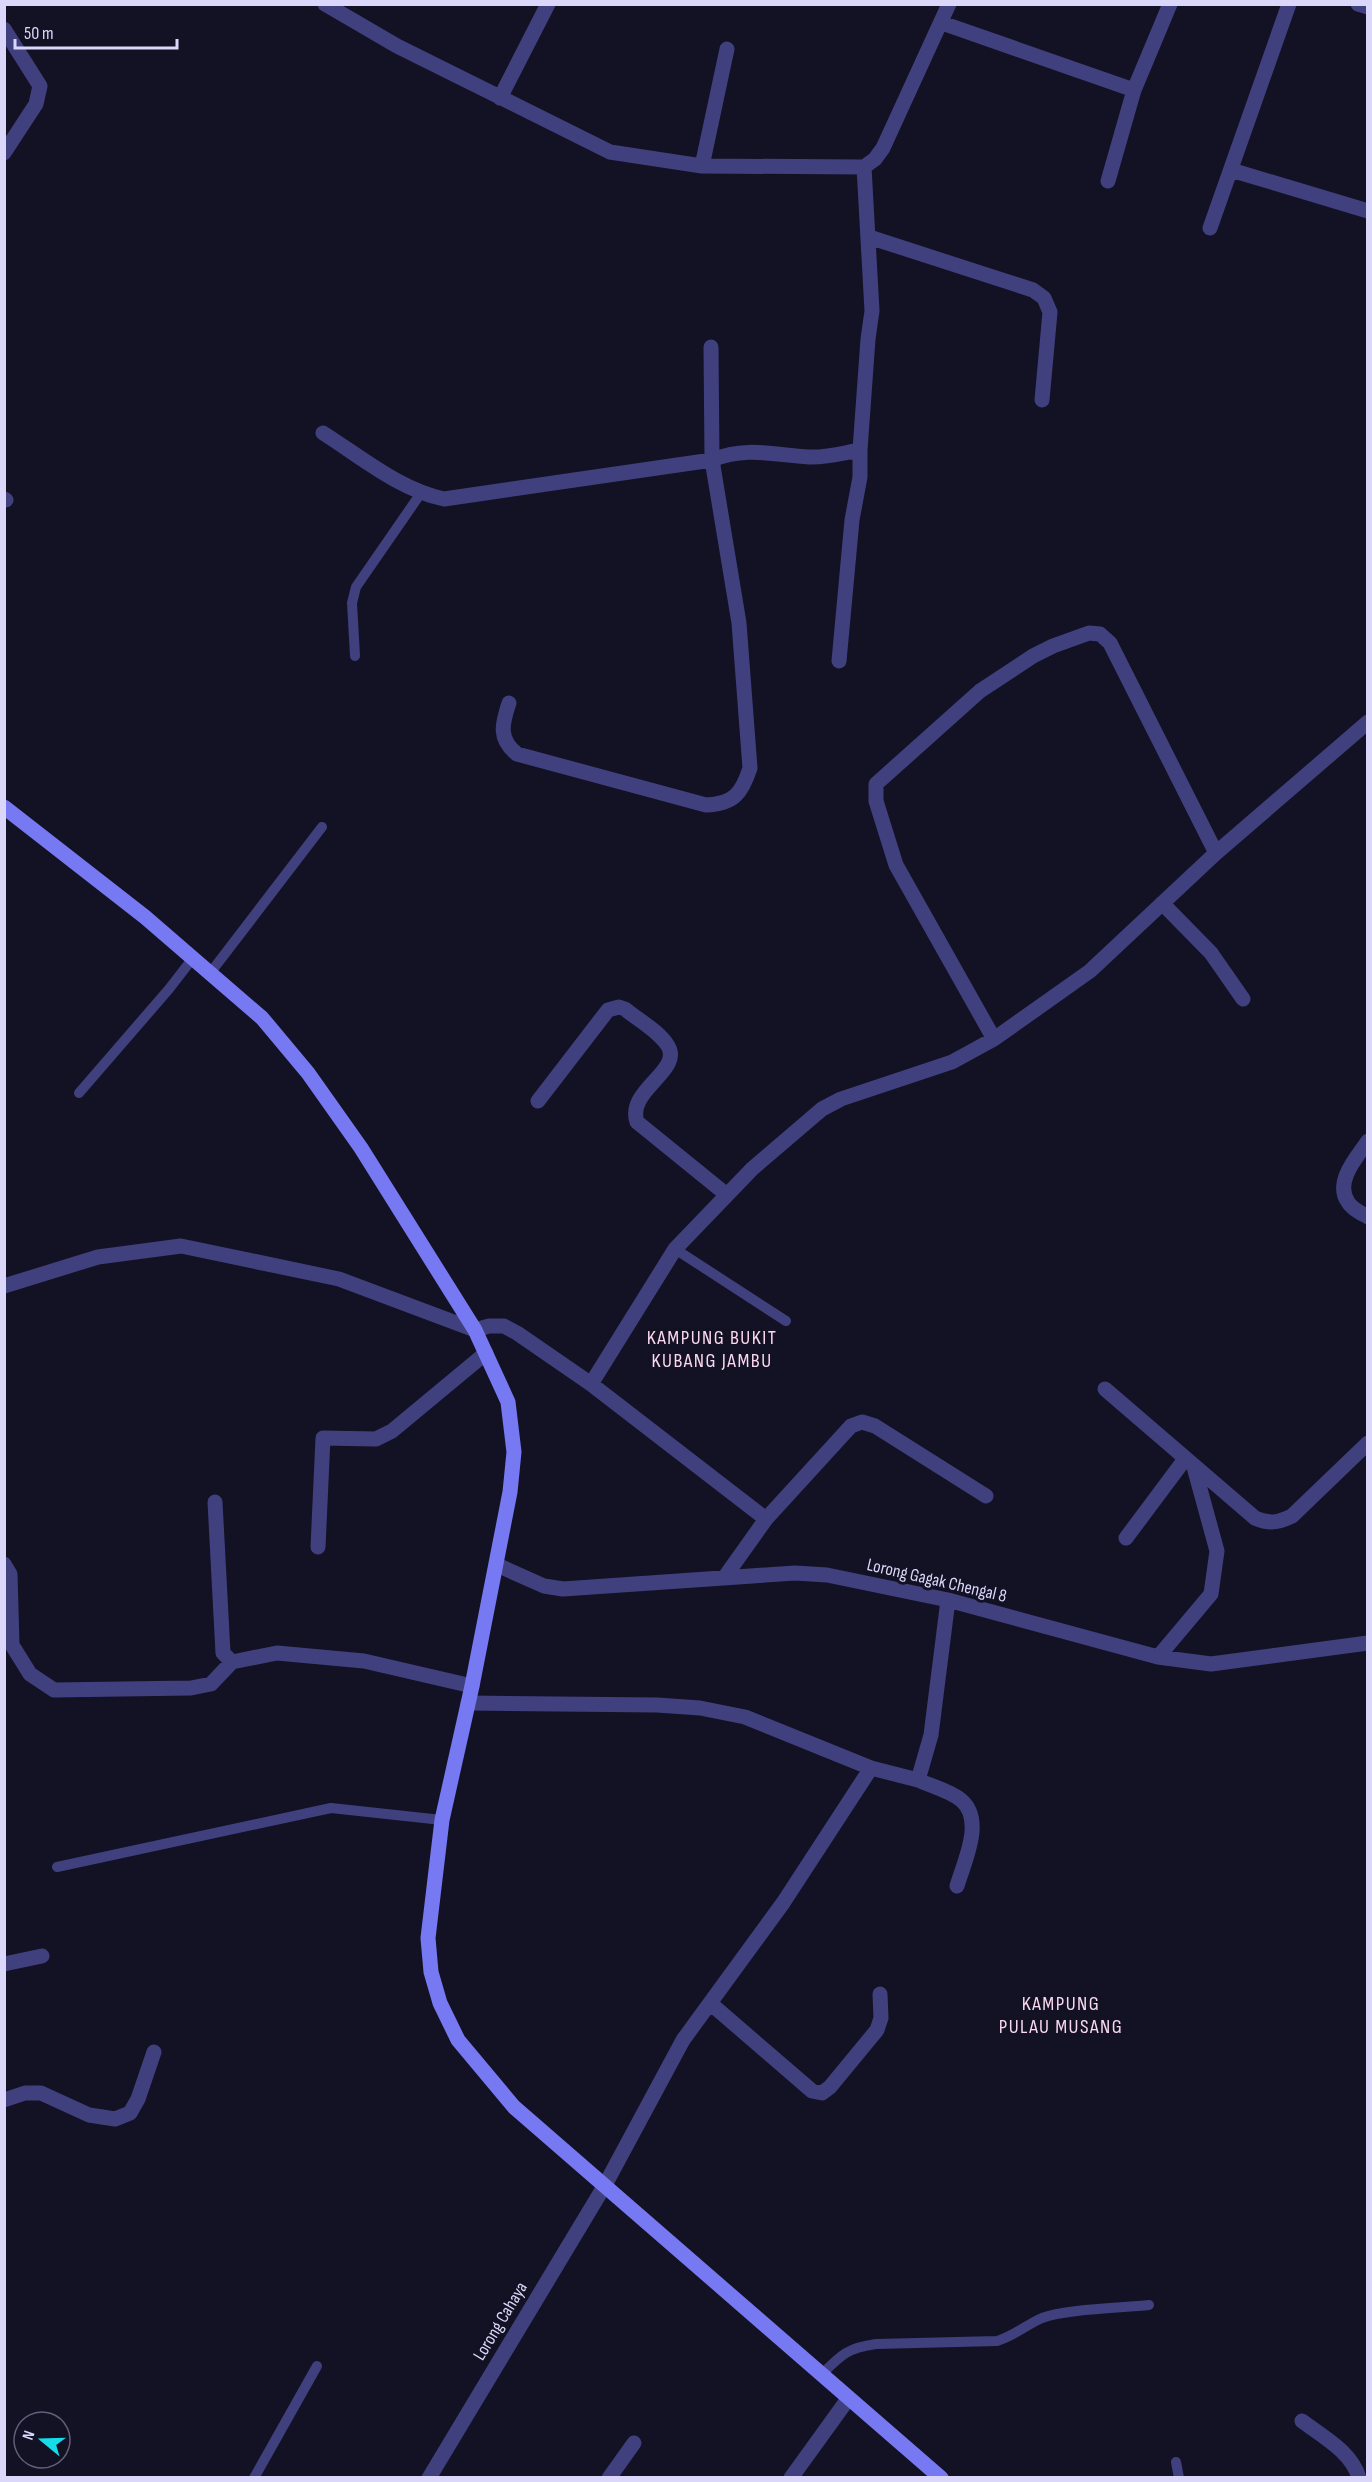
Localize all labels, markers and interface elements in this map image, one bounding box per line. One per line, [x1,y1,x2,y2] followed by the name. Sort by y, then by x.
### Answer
[15,12,177,50] scale bar
[24,23,54,44] text: 50 m
[647,1326,777,1373] district label: KAMPUNG BUKIT KUBANG JAMBU
[865,1554,1009,1607] street label: Lorong Gagak Chengal 8
[999,1992,1123,2039] district label: KAMPUNG PULAU MUSANG
[469,2278,532,2364] street label: Lorong Cahaya
[12,2410,72,2470] north arrow
[19,2428,40,2443] text: N

